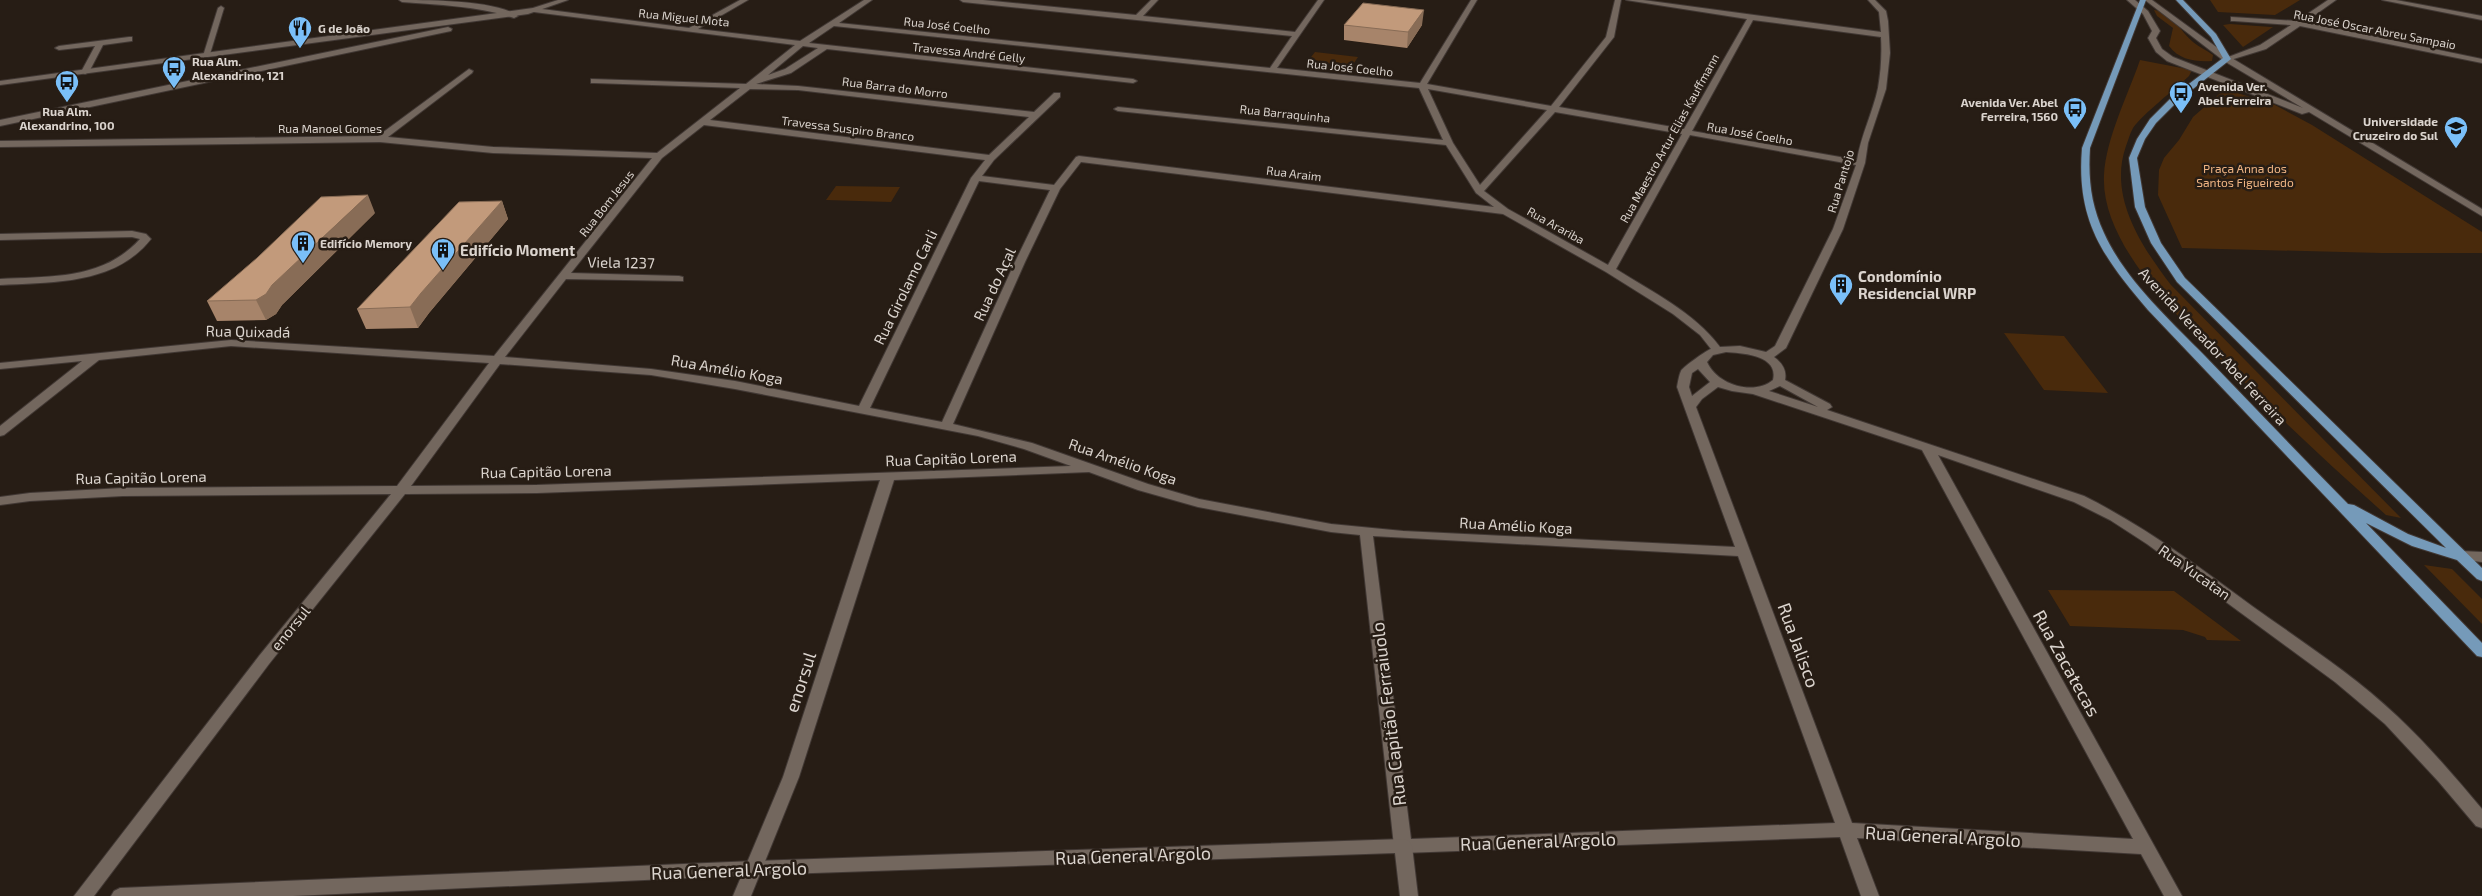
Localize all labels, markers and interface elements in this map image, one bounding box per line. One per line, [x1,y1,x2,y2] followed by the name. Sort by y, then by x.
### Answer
[638,5,730,29] street label: Rua Miguel Mota
[2293,6,2457,52] street label: Rua José Oscar Abreu Sampaio
[903,13,991,37] street label: Rua José Coelho
[287,15,313,49] restaurant icon: G de João
[318,21,370,35] place label: G de João
[912,39,1027,65] street label: Travessa André Gelly
[1617,51,1721,225] street label: Rua Maestro Artur Elias Kauffmann
[192,54,284,82] place label: Rua Alm. Alexandrino, 121
[161,55,187,89] bus stop icon: Rua Alm. Alexandrino, 121
[1306,55,1394,79] street label: Rua José Coelho
[54,69,80,103] bus stop icon: Rua Alm. Alexandrino, 100
[841,74,949,100] street label: Rua Barra do Morro
[2198,79,2272,107] place label: Avenida Ver. Abel Ferreira
[2168,80,2194,114] bus stop icon: Avenida Ver. Abel Ferreira
[1961,95,2058,123] place label: Avenida Ver. Abel Ferreira, 1560
[2062,96,2088,130] bus stop icon: Avenida Ver. Abel Ferreira, 1560
[1239,101,1331,125] street label: Rua Barraquinha
[19,104,115,132] place label: Rua Alm. Alexandrino, 100
[781,113,915,143] street label: Travessa Suspiro Branco
[2353,114,2438,142] place label: Universidade Cruzeiro do Sul
[2443,115,2469,149] school or university icon: Universidade Cruzeiro do Sul
[1706,119,1794,147] street label: Rua José Coelho
[278,121,382,135] street label: Rua Manoel Gomes
[1824,148,1857,215] street label: Rua Pantojo
[2196,161,2294,189] park label: Praça Anna dos Santos Figueiredo
[1266,163,1322,183] street label: Rua Araim
[576,167,636,239] street label: Rua Bom Jesus
[1525,204,1587,246] street label: Rua Arariba
[869,227,941,347] street label: Rua Girolamo Carli
[290,230,316,264] building icon: Edifício Memory
[320,236,412,251] place label: Edifício Memory
[430,237,456,271] building icon: Edifício Moment
[460,241,575,259] place label: Edifício Moment
[969,244,1020,324] street label: Rua do Açal
[587,252,655,272] street label: Viela 1237
[2135,263,2291,429] street label: Avenida Vereador Abel Ferreira
[1858,267,1976,302] place label: Condomínio Residencial WRP
[1828,272,1854,306] building icon: Condomínio Residencial WRP
[205,321,291,342] street label: Rua Quixadá
[670,350,784,388] street label: Rua Amélio Koga
[1066,434,1180,488] street label: Rua Amélio Koga
[885,447,1017,469] street label: Rua Capitão Lorena
[480,461,612,481] street label: Rua Capitão Lorena
[75,467,207,487] street label: Rua Capitão Lorena
[1459,513,1573,537] street label: Rua Amélio Koga
[2156,541,2234,603] street label: Rua Yucatan
[1773,600,1825,690] street label: Rua Jalisco
[267,602,314,654] street label: enorsul
[2029,606,2105,720] street label: Rua Zacatecas
[1366,621,1410,807] street label: Rua Capitão Ferraiuolo
[780,648,820,715] street label: enorsul
[1864,821,2022,851] street label: Rua General Argolo
[1460,827,1616,855] street label: Rua General Argolo
[1055,841,1211,869] street label: Rua General Argolo
[651,856,807,884] street label: Rua General Argolo

